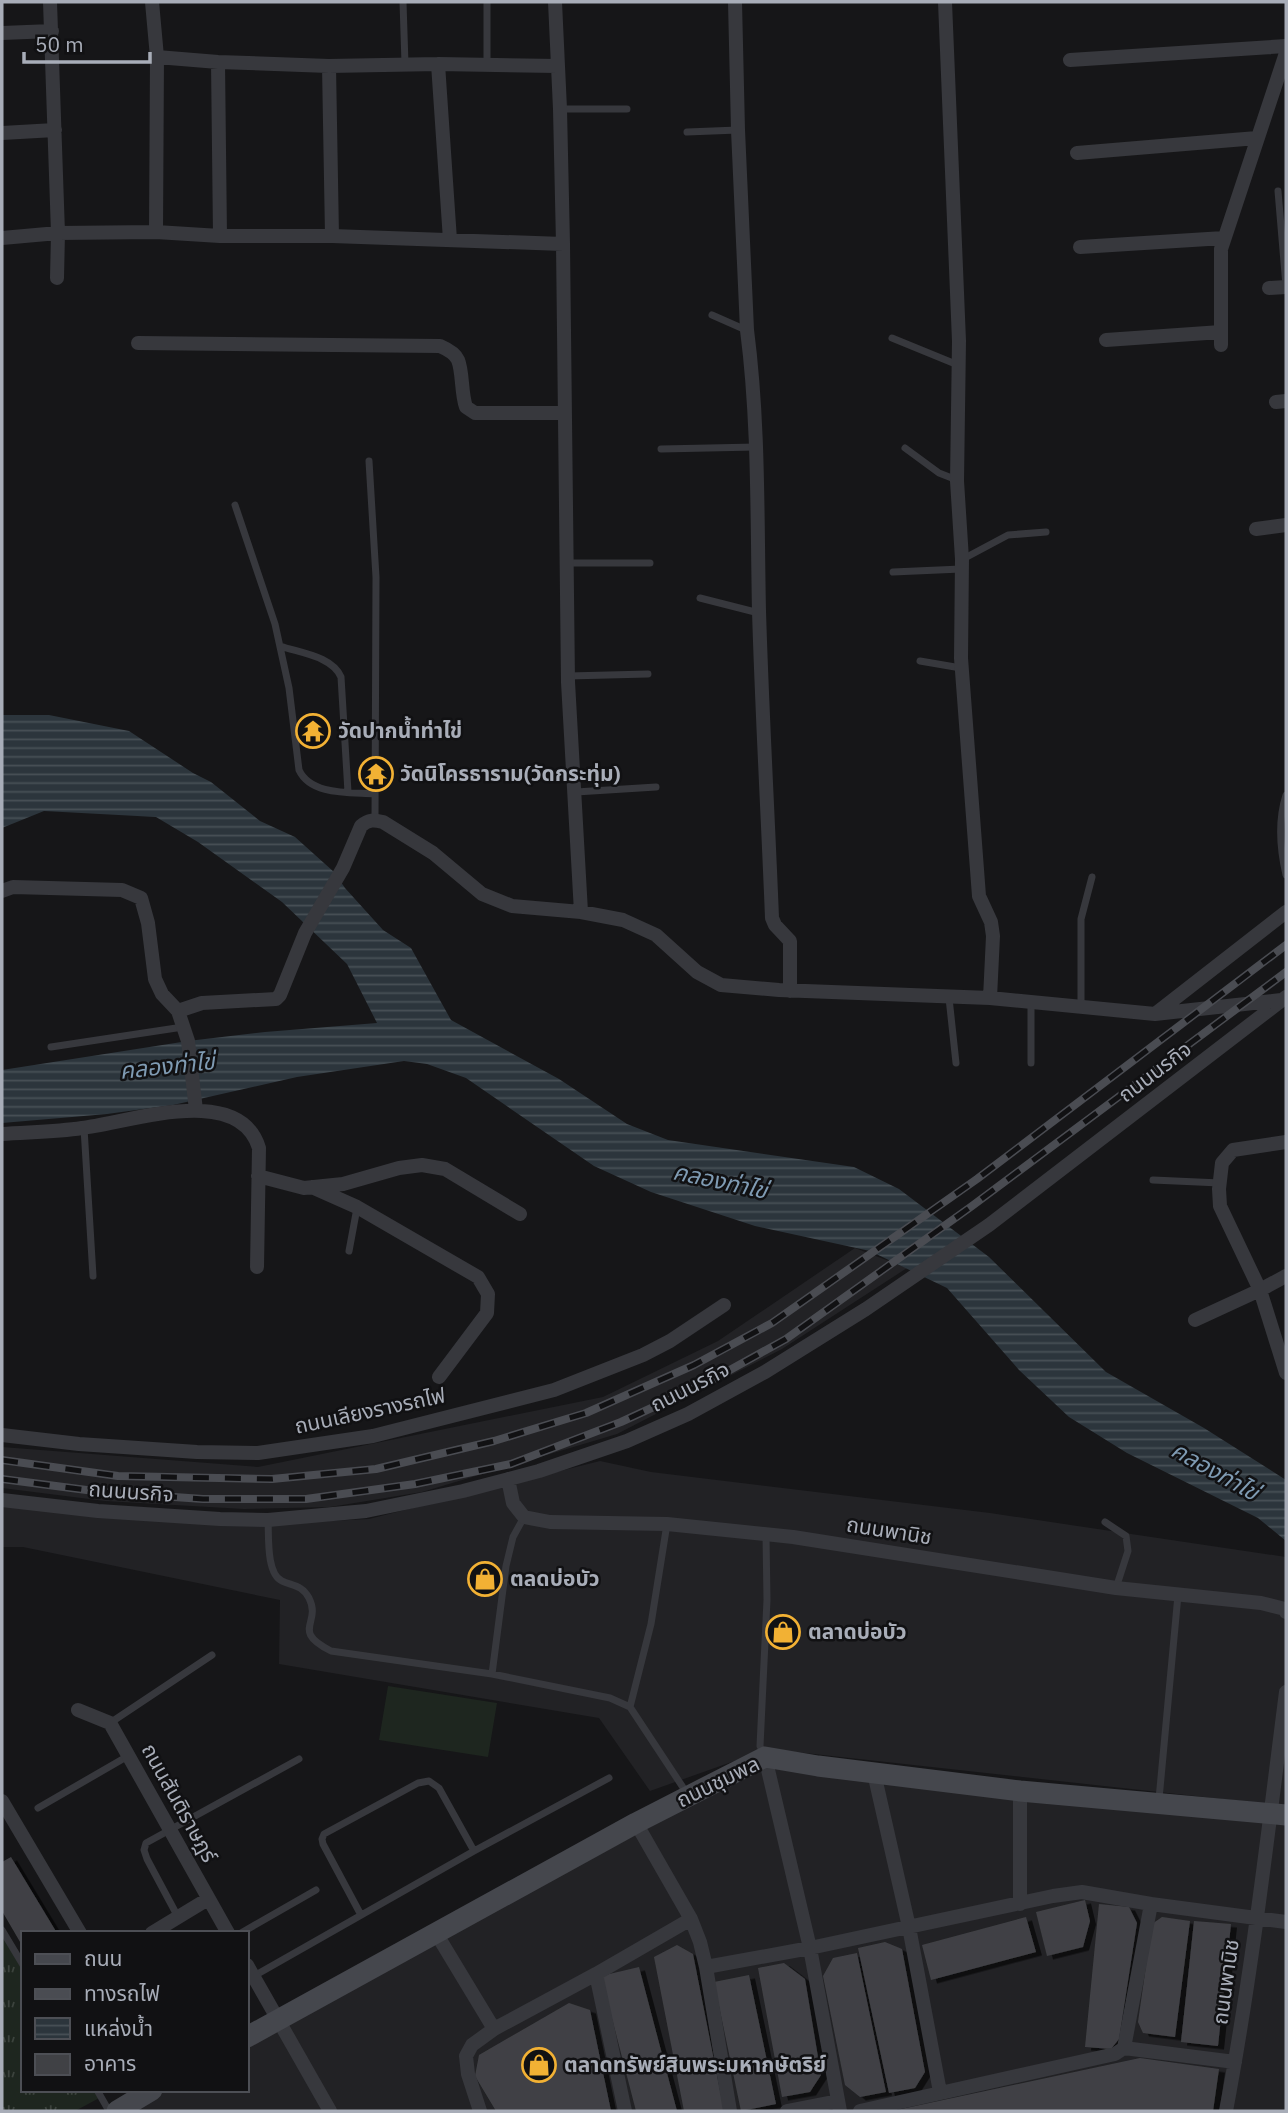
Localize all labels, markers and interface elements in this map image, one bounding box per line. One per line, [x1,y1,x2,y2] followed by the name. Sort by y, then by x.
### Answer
[24,21,150,65] scale bar
[35,30,84,58] text: 50 m
[294,712,332,750] temple icon: วัดปากน้ำท่าไข่
[338,716,462,744] place label: วัดปากน้ำท่าไข่
[357,755,395,793] temple icon: วัดนิโครธาราม(วัดกระทุ่ม)
[400,759,621,787] place label: วัดนิโครธาราม(วัดกระทุ่ม)
[1112,1034,1197,1108] street label: ถนนนรกิจ
[118,1045,219,1085] water label: คลองท่าไข่
[670,1155,773,1205] water label: คลองท่าไข่
[645,1354,734,1418] street label: ถนนนรกิจ
[292,1380,448,1440] street label: ถนนเลียงรางรถไฟ
[1166,1434,1267,1508] water label: คลองท่าไข่
[88,1474,175,1508] street label: ถนนนรกิจ
[845,1509,934,1551] street label: ถนนพานิช
[466,1560,504,1598] shop icon: ตลดบ่อบัว
[510,1564,600,1592] place label: ตลดบ่อบัว
[764,1613,802,1651] shop icon: ตลาดบ่อบัว
[808,1617,907,1645] place label: ตลาดบ่อบัว
[136,1738,225,1868] street label: ถนนสันติราษฎร์
[671,1749,764,1813] street label: ถนนชุมพล
[21,1931,248,2092] legend
[1205,1937,1245,2026] street label: ถนนพานิช
[84,1944,122,1972] text: ถนน
[84,1979,160,2007] text: ทางรถไฟ
[84,2014,153,2042] text: แหล่งน้ำ
[520,2046,558,2084] shop icon: ตลาดทรัพย์สินพระมหากษัตริย์
[84,2049,136,2077] text: อาคาร
[564,2050,826,2078] place label: ตลาดทรัพย์สินพระมหากษัตริย์

